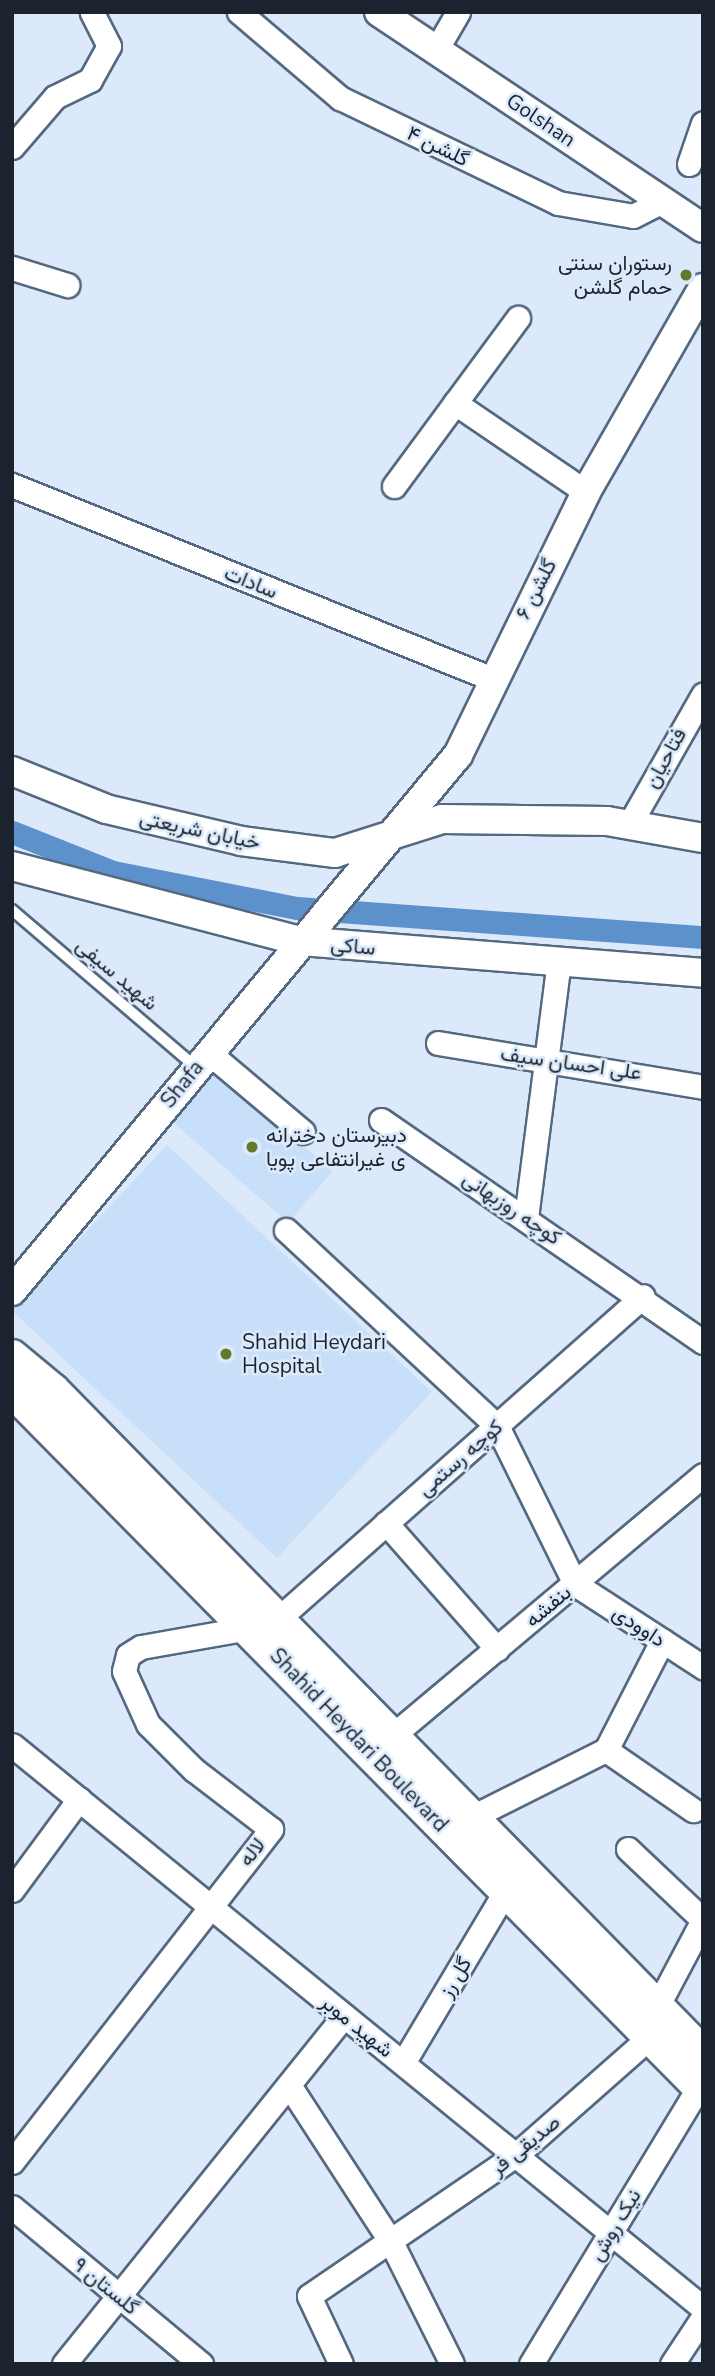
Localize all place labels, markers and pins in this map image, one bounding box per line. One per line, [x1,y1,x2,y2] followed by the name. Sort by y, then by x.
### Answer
[558,250,672,300] place label: رستوران سنتی حمام گلشن
[678,267,694,283] marker: رستوران سنتی حمام گلشن
[266,1122,407,1172] place label: دبیرستان دخترانه ی غیرانتفاعی پویا
[244,1139,260,1155] marker: دبیرستان دخترانه ی غیرانتفاعی پویا
[242,1329,386,1379] place label: Shahid Heydari Hospital
[216,1344,236,1364] marker: Shahid Heydari Hospital

